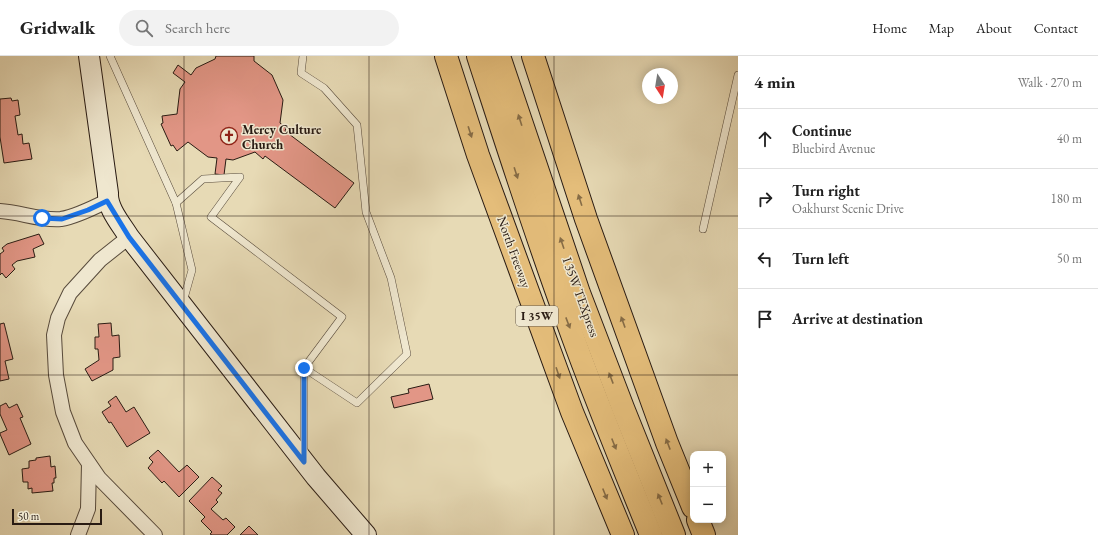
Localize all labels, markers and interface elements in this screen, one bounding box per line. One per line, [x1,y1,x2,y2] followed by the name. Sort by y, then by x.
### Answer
[119,10,399,46] search box
[20,15,95,40] text: Gridwalk
[133,17,155,39] icon: search
[165,18,230,37] text: Search here
[872,19,907,37] text: Home
[929,19,954,37] text: Map
[976,19,1012,37] text: About
[1034,19,1078,37] text: Contact
[642,68,678,104] north arrow
[754,71,795,93] text: 4 min
[1018,74,1082,91] text: Walk · 270 m
[517,114,523,126] one-way arrow
[242,121,322,153] place label: Mercy Culture Church
[792,121,852,140] text: Continue
[219,126,239,146] church icon: Mercy Culture Church
[467,127,473,139] one-way arrow
[754,128,776,150] icon: ahead
[1057,130,1082,147] text: 40 m
[792,140,875,157] text: Bluebird Avenue
[513,168,519,180] one-way arrow
[792,181,860,200] text: Turn right
[754,188,776,210] icon: right
[1051,190,1082,207] text: 180 m
[576,194,582,206] one-way arrow
[792,200,904,217] text: Oakhurst Scenic Drive
[33,209,51,227] route start
[493,214,535,290] street label: North Freeway
[558,237,564,249] one-way arrow
[754,248,776,270] icon: left
[792,249,849,268] text: Turn left
[1057,250,1082,267] text: 50 m
[559,255,603,339] street label: I 35W TEXpress
[516,306,558,326] road number: I 35W
[754,308,776,330] icon: arrive
[792,309,923,328] text: Arrive at destination
[620,316,626,328] one-way arrow
[565,317,571,329] one-way arrow
[295,359,313,377] route end
[555,367,561,379] one-way arrow
[608,372,614,384] one-way arrow
[665,438,671,450] one-way arrow
[611,439,617,450] one-way arrow
[690,451,726,523] map controls
[690,451,726,487] button: +
[690,487,726,523] button: −
[603,488,609,500] one-way arrow
[656,492,662,504] one-way arrow
[12,507,102,526] scale bar
[18,509,39,523] text: 50 m

